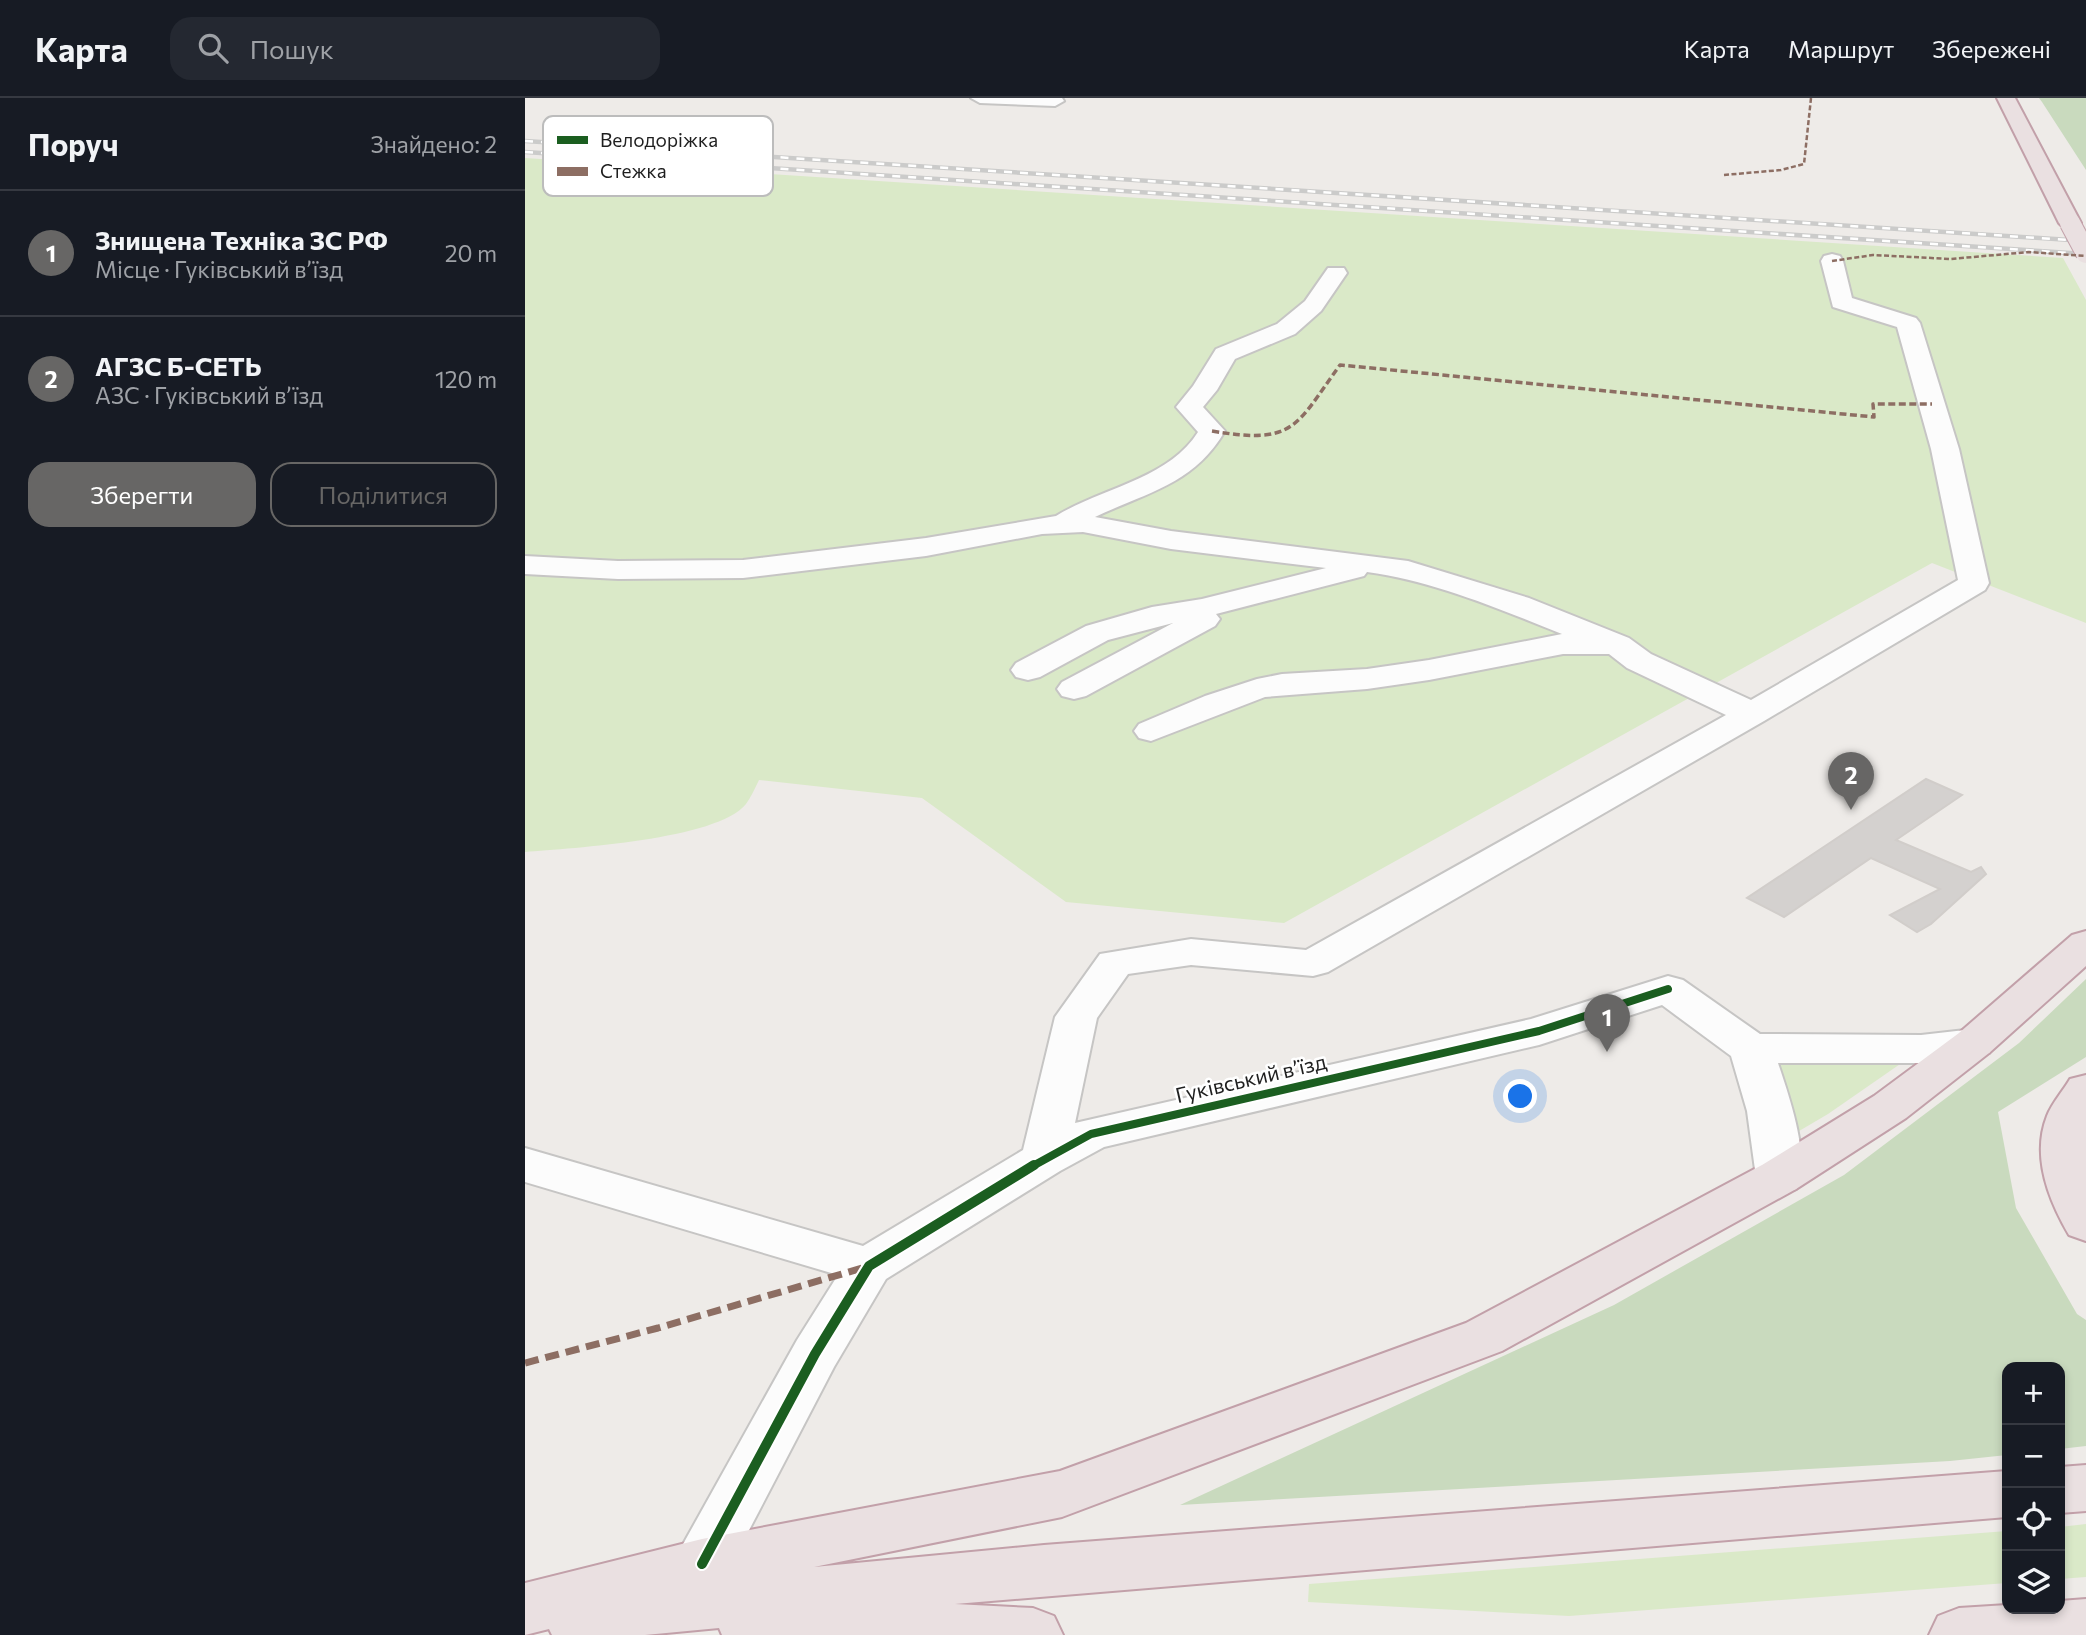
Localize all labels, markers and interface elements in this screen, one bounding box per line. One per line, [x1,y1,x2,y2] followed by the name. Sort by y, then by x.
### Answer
[170,17,660,80] search box
[35,28,128,69] text: Карта
[194,29,232,67] icon: search
[250,33,334,64] text: Пошук
[1684,34,1750,63] text: Карта
[1788,34,1894,63] text: Маршрут
[1932,34,2051,63] text: Збережені
[543,116,773,196] legend
[28,125,119,162] text: Поруч
[600,128,718,151] text: Велодоріжка
[371,130,497,158] text: Знайдено: 2
[600,159,667,182] text: Стежка
[95,224,388,255] text: Знищена Техніка ЗС РФ
[46,239,56,267] text: 1
[445,239,497,267] text: 20 m
[95,255,343,283] text: Місце · Гуківський в’їзд
[95,350,262,381] text: АГЗС Б-СЕТЬ
[44,365,58,393] text: 2
[435,365,497,393] text: 120 m
[95,381,323,409] text: АЗС · Гуківський в’їзд
[28,462,256,527] button: Зберегти
[270,462,497,527] button: Поділитися
[1828,752,1874,810] pin: 2
[1584,994,1630,1052] pin: 1
[1173,1048,1329,1107] street label: Гуківський в’їзд
[1503,1079,1537,1113] your location
[2002,1362,2065,1614] map controls
[2002,1362,2065,1425] button: +
[2002,1425,2065,1488] button: −
[2002,1488,2065,1551] button: locate
[2002,1551,2065,1614] button: layers

